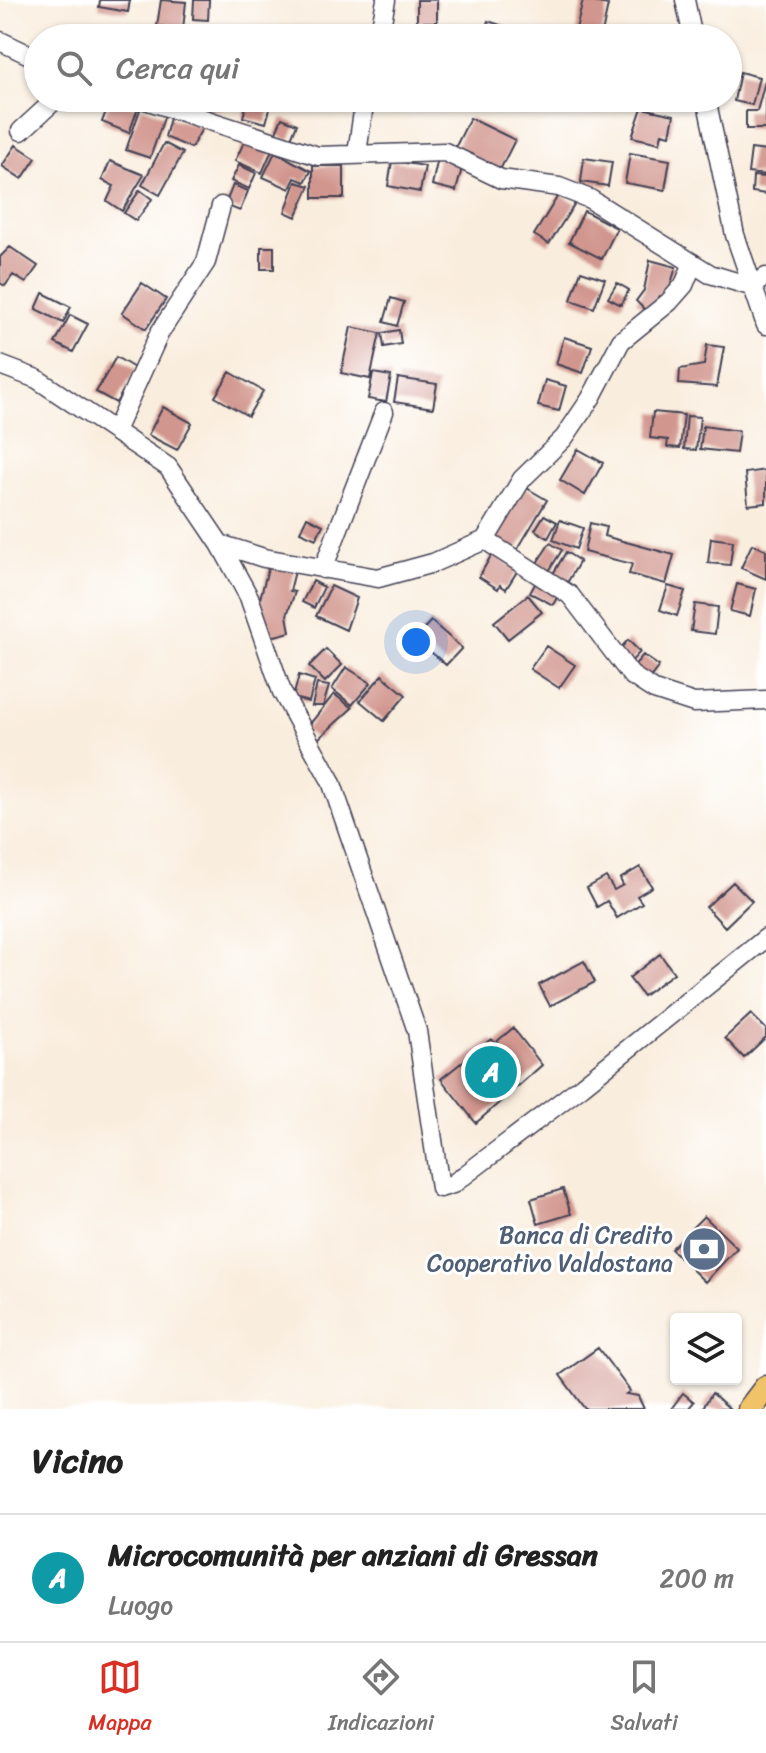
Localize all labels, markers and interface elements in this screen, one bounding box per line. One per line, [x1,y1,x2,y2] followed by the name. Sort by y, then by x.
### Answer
[24,24,742,112] search box
[116,41,239,95] text: Cerca qui
[52,46,96,90] icon: search
[396,622,436,662] your location
[465,1042,517,1102] pin: A
[427,1214,673,1284] place label: Banca di Credito Cooperativo Valdostana
[680,1225,728,1273] bank icon: Banca di Credito Cooperativo Valdostana
[670,1313,742,1385] map controls
[670,1313,742,1385] button: layers
[32,1431,123,1491] text: Vicino
[108,1528,598,1582] text: Microcomunità per anziani di Gressan
[49,1555,67,1601] text: A
[659,1555,734,1601] text: 200 m
[108,1582,173,1628] text: Luogo
[88,1655,152,1742] tab: Mappa
[328,1655,434,1742] tab: Indicazioni
[610,1655,678,1742] tab: Salvati

